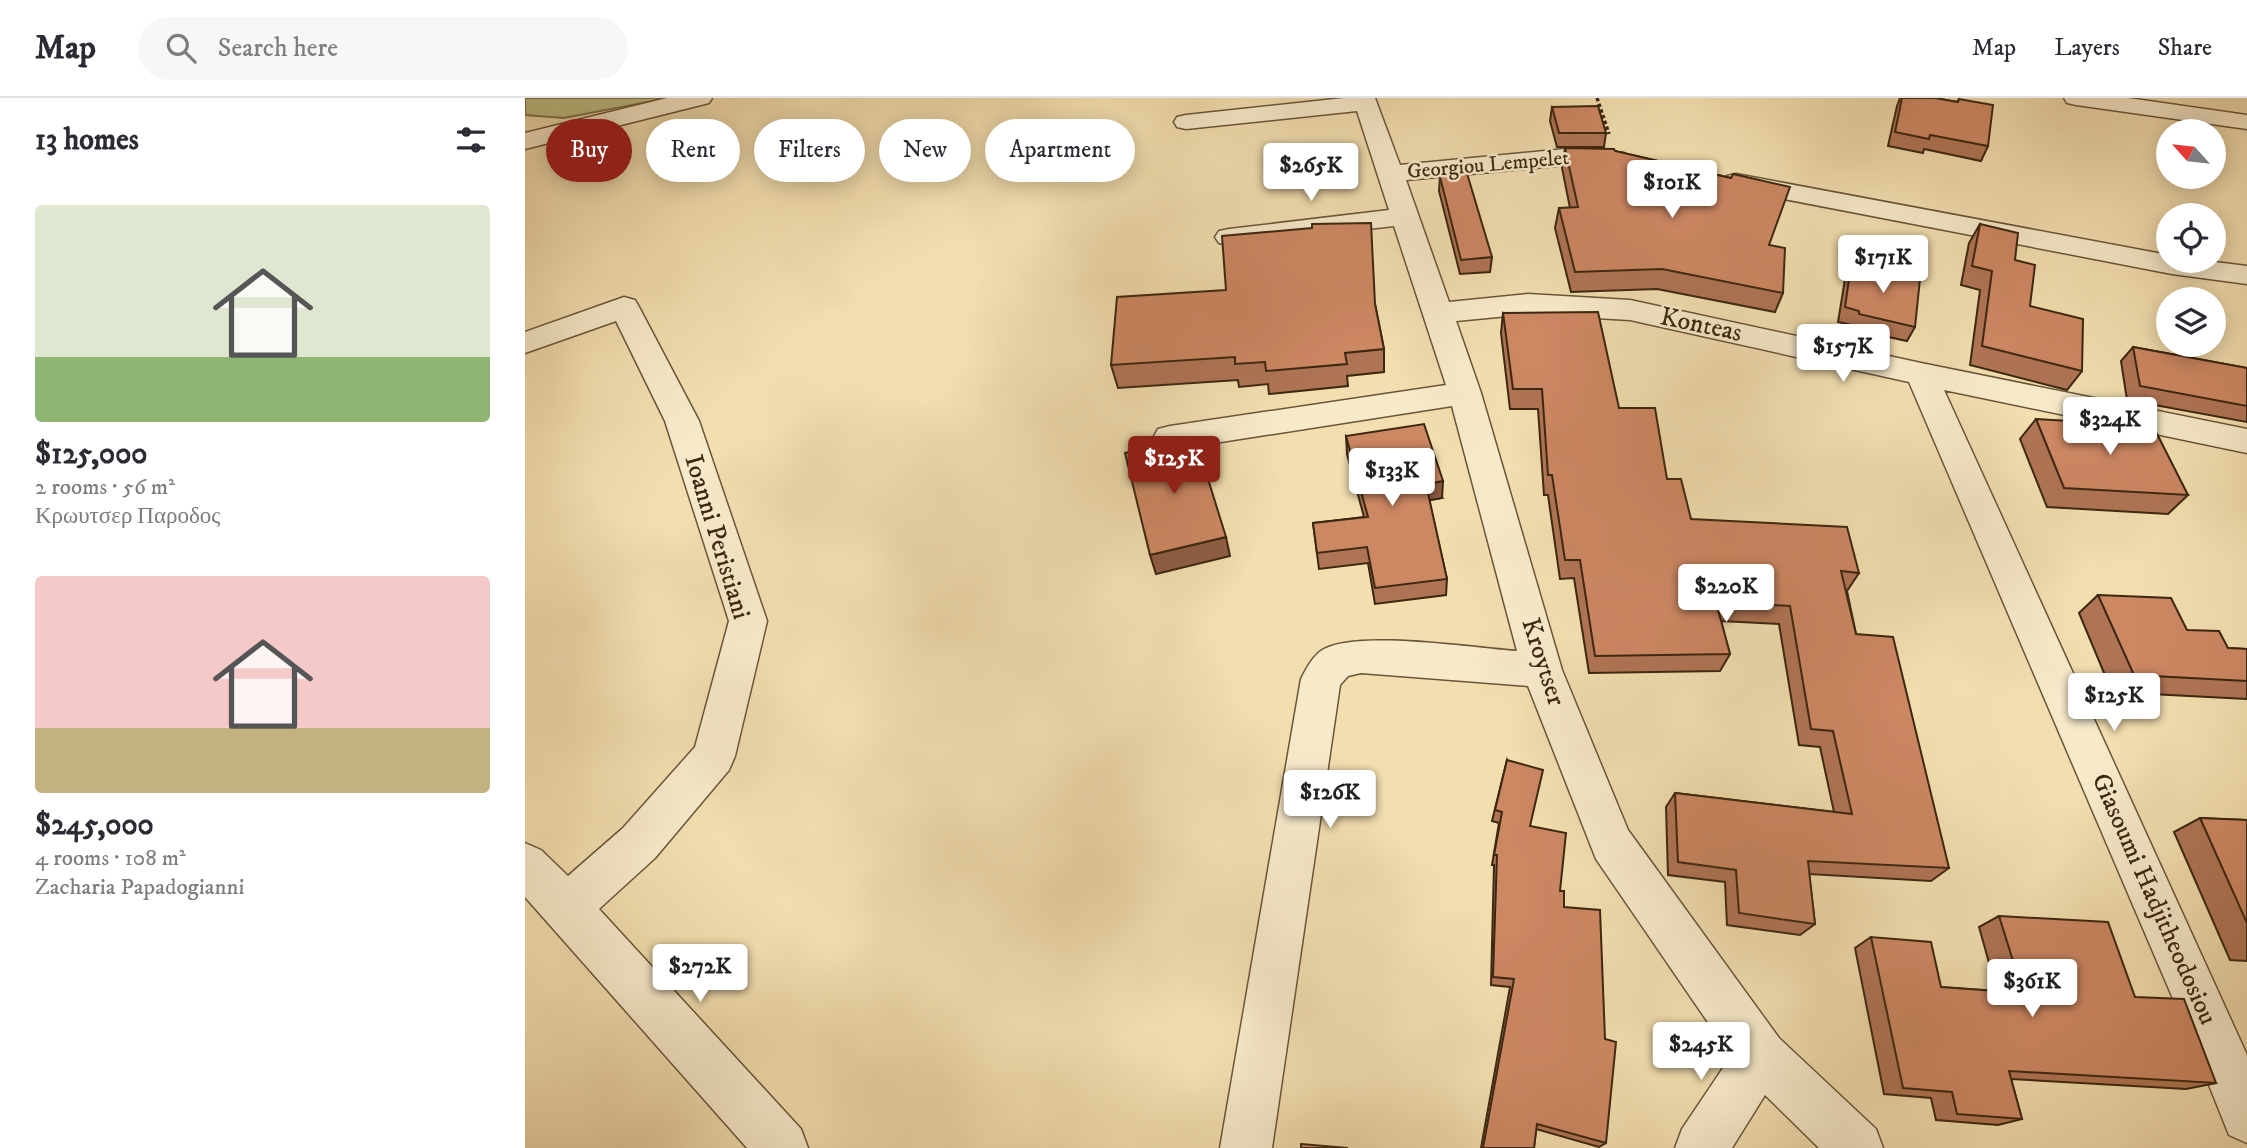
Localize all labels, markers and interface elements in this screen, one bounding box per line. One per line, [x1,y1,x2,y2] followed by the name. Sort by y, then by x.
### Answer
[138,17,628,80] search box
[35,28,96,69] text: Map
[162,29,200,67] icon: search
[218,32,338,65] text: Search here
[1972,33,2016,63] text: Map
[2054,33,2120,63] text: Layers
[2158,33,2212,63] text: Share
[546,119,632,182] chip: Buy
[646,119,740,182] chip: Rent
[754,119,865,182] chip: Filters
[879,119,971,182] chip: New
[985,119,1135,182] chip: Apartment
[2156,119,2226,189] north arrow
[2156,119,2226,357] map controls
[452,121,490,159] icon: filters
[35,122,139,159] text: 13 homes
[1262,144,1360,203] pin: $265K
[1406,145,1570,185] street label: Georgiou Lempelet
[1279,151,1343,180] text: $265K
[1623,160,1721,220] pin: $101K
[1643,168,1701,197] text: $101K
[2156,203,2226,273] button: locate
[1834,236,1932,295] pin: $171K
[1854,243,1912,272] text: $171K
[200,250,326,376] icon: home
[2156,287,2226,357] button: layers
[1657,300,1745,350] street label: Konteas
[1794,324,1892,384] pin: $157K
[1813,332,1873,361] text: $157K
[2061,398,2159,457] pin: $324K
[2079,405,2141,434] text: $324K
[35,436,147,473] text: $125,000
[1125,436,1223,496] pin: $125K
[1144,444,1204,473] text: $125K
[1343,448,1441,508] pin: $133K
[676,451,758,623] street label: Ioanni Peristiani
[1365,456,1419,485] text: $133K
[35,473,175,502] text: 2 rooms · 56 m²
[35,502,220,531] text: Κρωυτσερ Παροδος
[1677,564,1775,624] pin: $220K
[1694,572,1758,601] text: $220K
[1513,614,1573,710] street label: Kroytser
[200,621,326,747] icon: home
[2065,674,2163,733] pin: $125K
[2084,681,2144,710] text: $125K
[2084,768,2224,1030] street label: Giasoumi Hadjitheodosiou
[1281,770,1379,830] pin: $126K
[1300,778,1360,807] text: $126K
[35,807,154,844] text: $245,000
[35,844,186,873] text: 4 rooms · 108 m²
[35,873,244,902] text: Zacharia Papadogianni
[651,944,749,1004] pin: $272K
[669,952,731,981] text: $272K
[1983,960,2081,1019] pin: $361K
[2003,967,2061,996] text: $361K
[1652,1023,1750,1082] pin: $245K
[1669,1030,1733,1059] text: $245K

